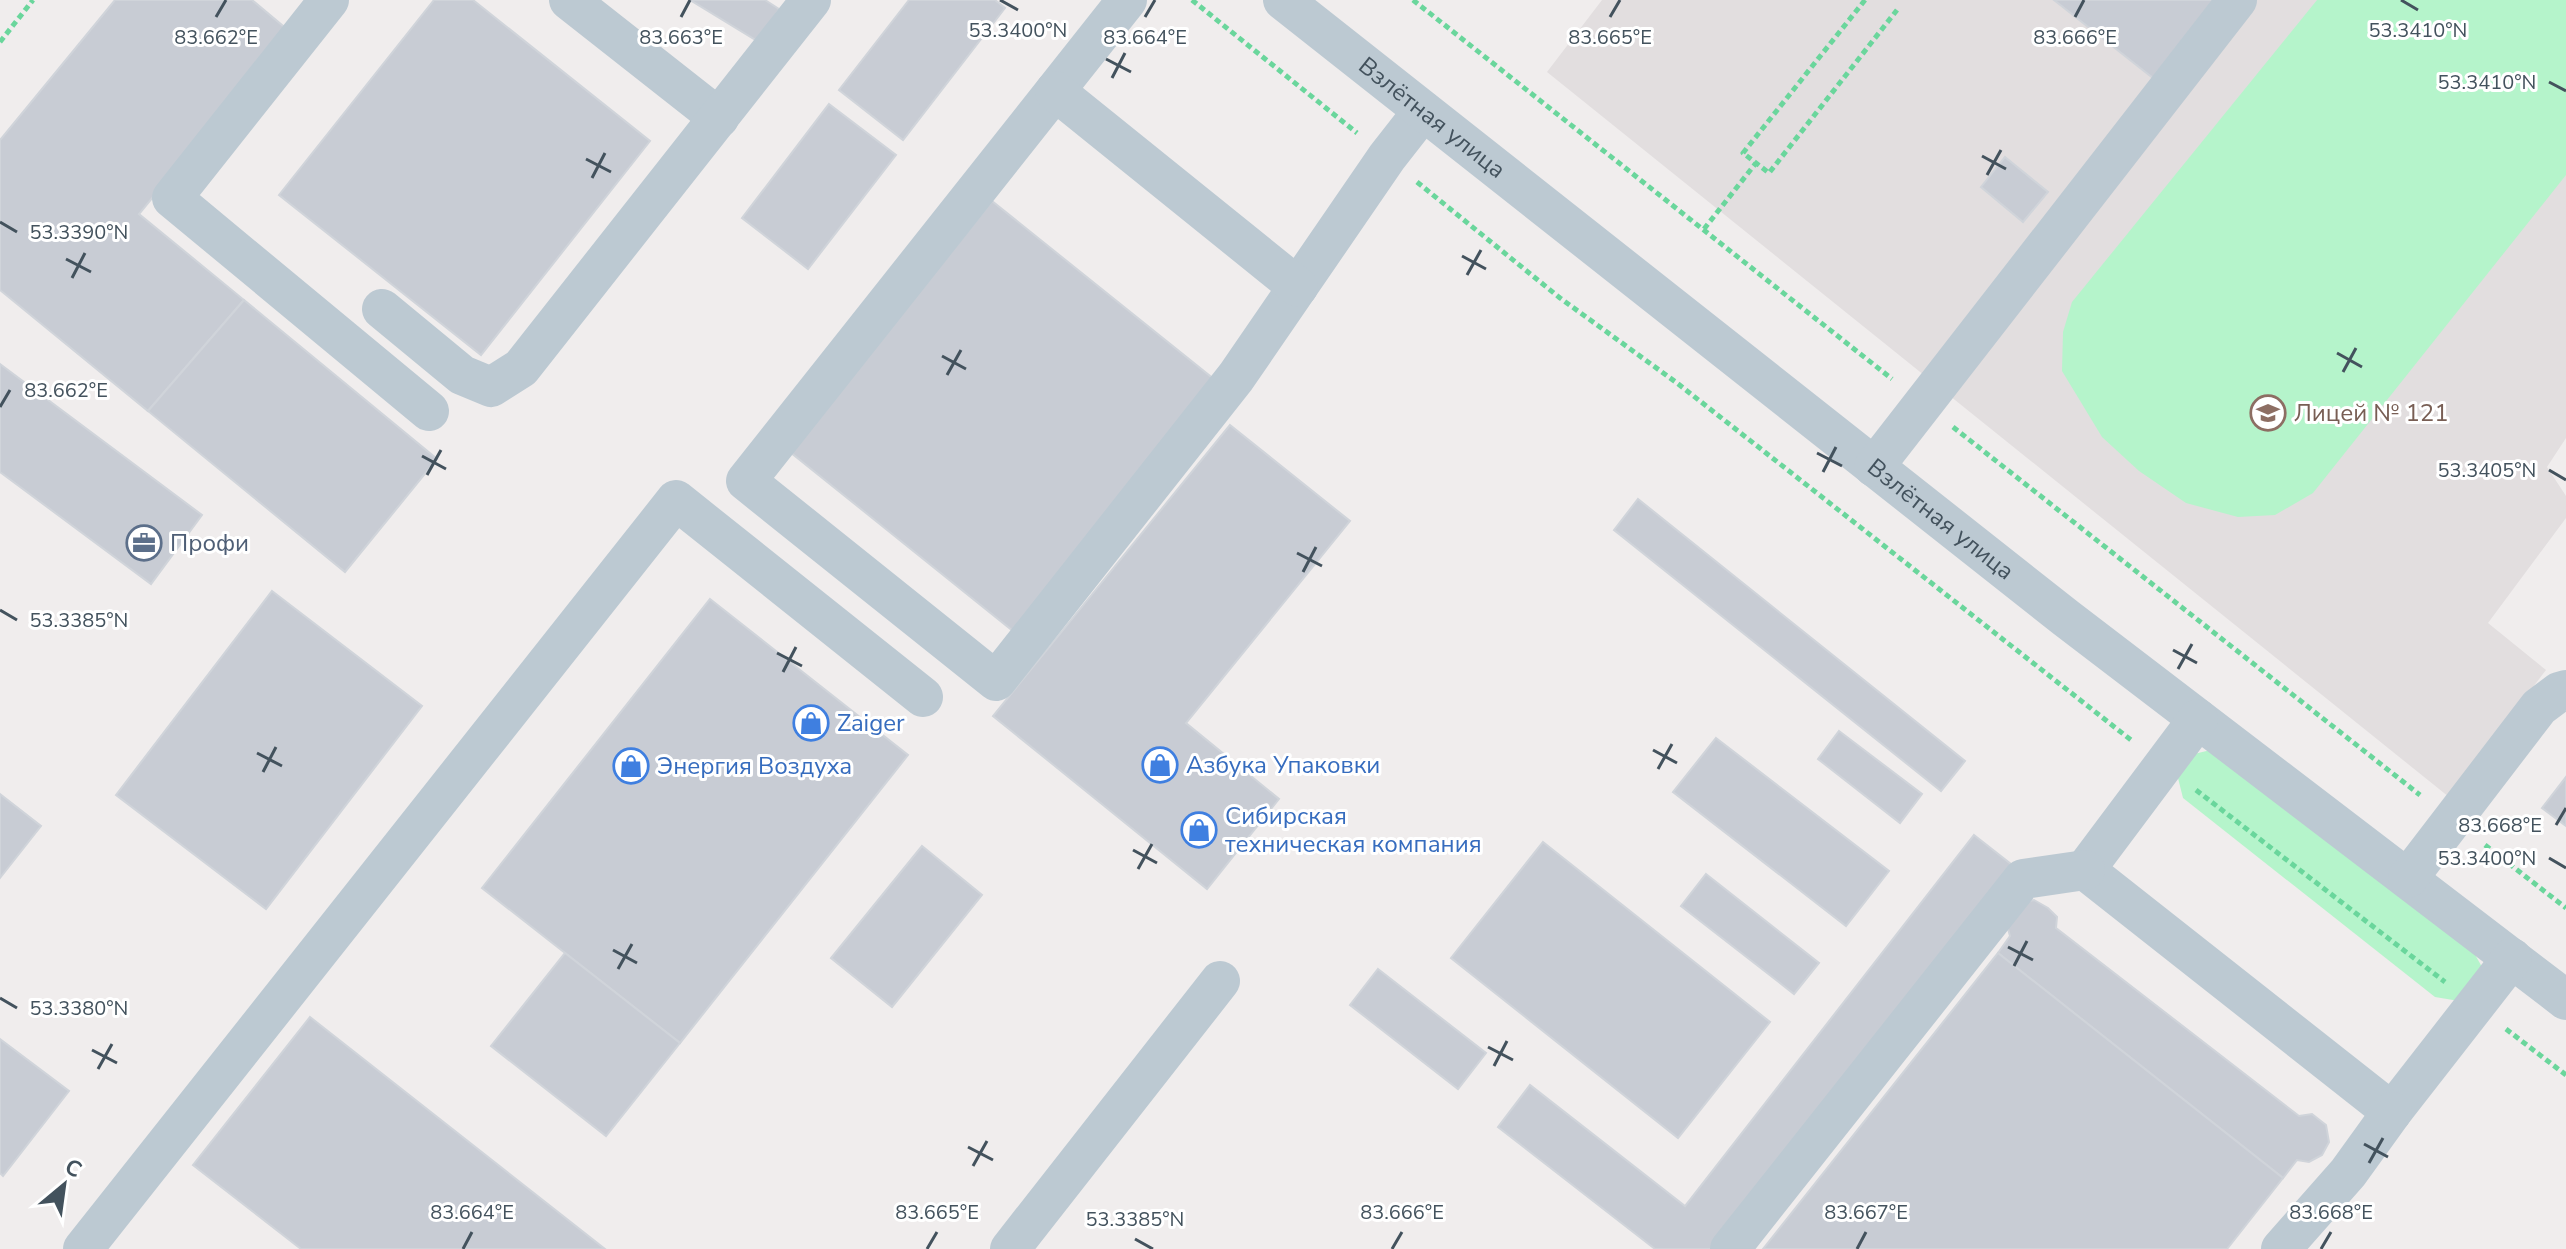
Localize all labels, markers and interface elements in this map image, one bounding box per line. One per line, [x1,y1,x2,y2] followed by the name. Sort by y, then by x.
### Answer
[969,17,1067,44] text: 53.3400°N
[2369,17,2467,44] text: 53.3410°N
[174,24,258,51] text: 83.662°E
[639,24,723,51] text: 83.663°E
[1103,24,1187,51] text: 83.664°E
[1568,24,1652,51] text: 83.665°E
[2033,24,2117,51] text: 83.666°E
[1352,50,1512,186] street label: Взлётная улица
[2438,69,2536,96] text: 53.3410°N
[30,219,128,246] text: 53.3390°N
[24,377,108,404] text: 83.662°E
[2249,394,2287,432] school or university icon: Лицей № 121
[2294,397,2449,429] place label: Лицей № 121
[1861,451,2021,587] street label: Взлётная улица
[2438,457,2536,484] text: 53.3405°N
[125,524,163,562] office icon: Профи
[170,527,249,559] place label: Профи
[30,607,128,634] text: 53.3385°N
[792,704,830,742] shop icon: Zaiger
[837,707,905,739] place label: Zaiger
[1141,746,1179,784] shop icon: Азбука Упаковки
[612,747,650,785] shop icon: Энергия Воздуха
[1186,749,1380,781] place label: Азбука Упаковки
[657,750,852,782] place label: Энергия Воздуха
[1225,800,1482,860] place label: Сибирская техническая компания
[1180,811,1218,849] shop icon: Сибирская техническая компания
[2458,812,2542,839] text: 83.668°E
[2438,845,2536,872] text: 53.3400°N
[30,995,128,1022] text: 53.3380°N
[24,1145,104,1225] north arrow
[59,1152,87,1185] text: С
[430,1199,514,1226] text: 83.664°E
[895,1199,979,1226] text: 83.665°E
[1360,1199,1444,1226] text: 83.666°E
[1824,1199,1908,1226] text: 83.667°E
[2289,1199,2373,1226] text: 83.668°E
[1086,1206,1184,1233] text: 53.3385°N

